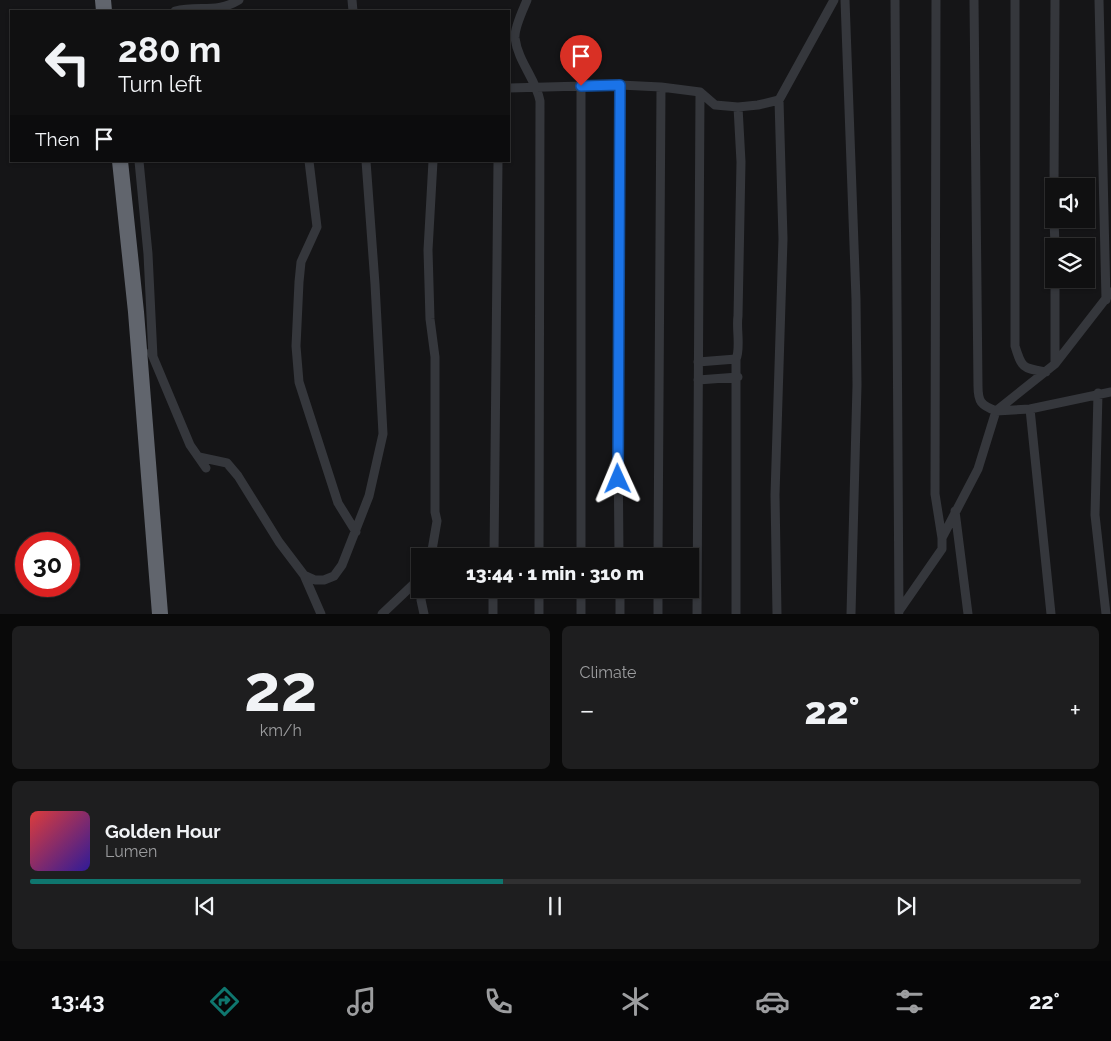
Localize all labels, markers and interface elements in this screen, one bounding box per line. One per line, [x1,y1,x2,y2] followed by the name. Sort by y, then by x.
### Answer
[118,29,221,70] text: 280 m
[35,30,100,95] icon: left
[560,35,602,86] pin
[567,42,595,70] icon: arrive
[118,71,202,97] text: Turn left
[90,125,118,153] icon: arrive
[35,128,80,150] text: Then
[1045,178,1095,288] map controls
[1045,178,1095,228] button: sound
[1045,238,1095,288] button: layers
[591,452,643,504] position arrow
[15,532,80,597] speed limit sign: 30
[466,562,644,584] text: 13:44 · 1 min · 310 m
[244,650,317,726] text: 22
[580,663,636,682] text: Climate
[804,688,860,733] text: 22°
[580,694,595,727] text: −
[1069,694,1081,727] text: +
[260,721,302,740] text: km/h
[105,820,221,842] text: Golden Hour
[105,842,157,861] text: Lumen
[191,892,219,920] icon: previous
[541,892,569,920] icon: pause
[892,892,920,920] icon: next
[207,984,242,1019] icon: directions
[344,984,379,1019] icon: music
[481,984,516,1019] icon: phone
[618,984,653,1019] icon: climate
[755,984,790,1019] icon: car
[892,984,927,1019] icon: filters
[51,988,104,1014] text: 13:43
[1029,988,1060,1014] text: 22°

